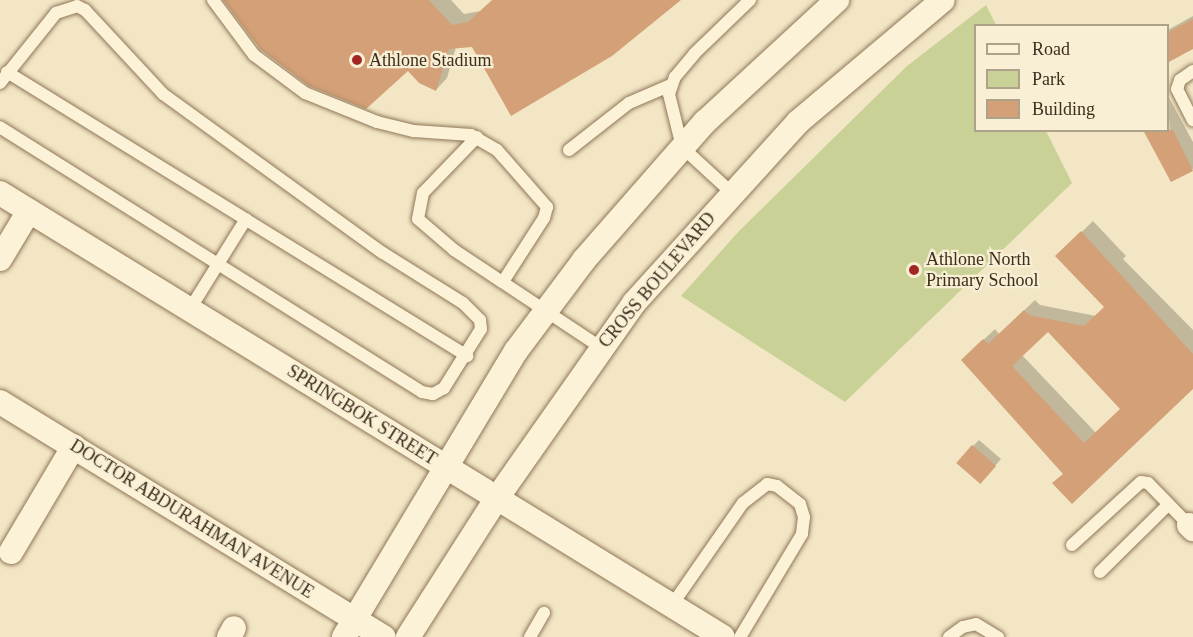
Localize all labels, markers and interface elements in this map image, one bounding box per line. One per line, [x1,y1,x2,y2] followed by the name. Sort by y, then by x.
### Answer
[974,24,1169,132] legend
[1032,39,1070,59] text: Road
[369,49,491,71] place label: Athlone Stadium
[350,53,364,67] marker: Athlone Stadium
[1032,69,1065,89] text: Park
[1032,99,1095,119] text: Building
[594,208,720,352] street label: CROSS BOULEVARD
[926,249,1038,292] place label: Athlone North Primary School
[907,263,921,277] marker: Athlone North Primary School
[283,360,441,470] street label: SPRINGBOK STREET
[65,434,319,604] street label: DOCTOR ABDURAHMAN AVENUE

